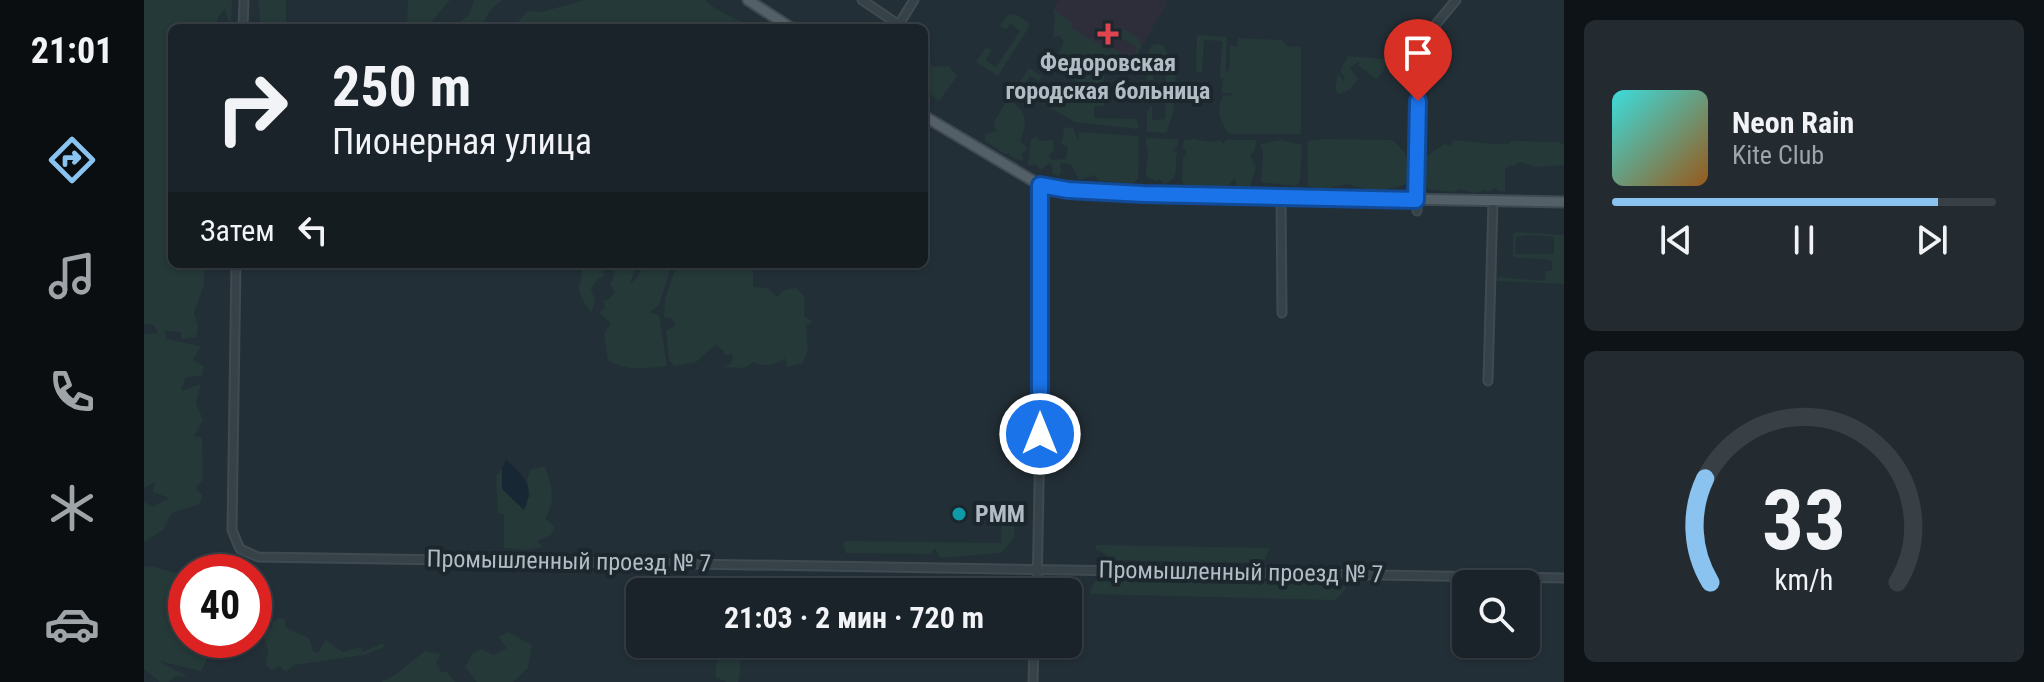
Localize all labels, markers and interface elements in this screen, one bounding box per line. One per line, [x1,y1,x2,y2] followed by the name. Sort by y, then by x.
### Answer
[1384,19,1452,101] pin
[1097,23,1119,45] marker: Федоровская городская больница
[31,30,113,72] text: 21:01
[1396,31,1440,75] icon: arrive
[1006,49,1210,105] place label: Федоровская городская больница
[332,54,471,120] text: 250 m
[200,56,304,160] icon: right
[1732,105,1854,140] text: Neon Rain
[332,121,592,163] text: Пионерная улица
[44,132,100,188] icon: directions
[1732,140,1824,170] text: Kite Club
[291,208,335,252] icon: left
[200,213,275,248] text: Затем
[1654,218,1698,262] icon: previous
[1782,218,1826,262] icon: pause
[1910,218,1954,262] icon: next
[44,248,100,304] icon: music
[44,364,100,420] icon: phone
[998,392,1082,476] position arrow
[1762,471,1846,568] text: 33
[44,480,100,536] icon: climate
[975,500,1025,528] place label: РММ
[950,505,968,523] marker: РММ
[426,545,712,577] street label: Промышленный проезд № 7
[168,554,272,658] speed limit sign: 40
[1098,556,1384,588] street label: Промышленный проезд № 7
[1775,563,1833,597] text: km/h
[1452,570,1540,658] map controls
[1452,570,1540,658] button: search
[44,596,100,652] icon: car
[724,600,984,635] text: 21:03 · 2 мин · 720 m

